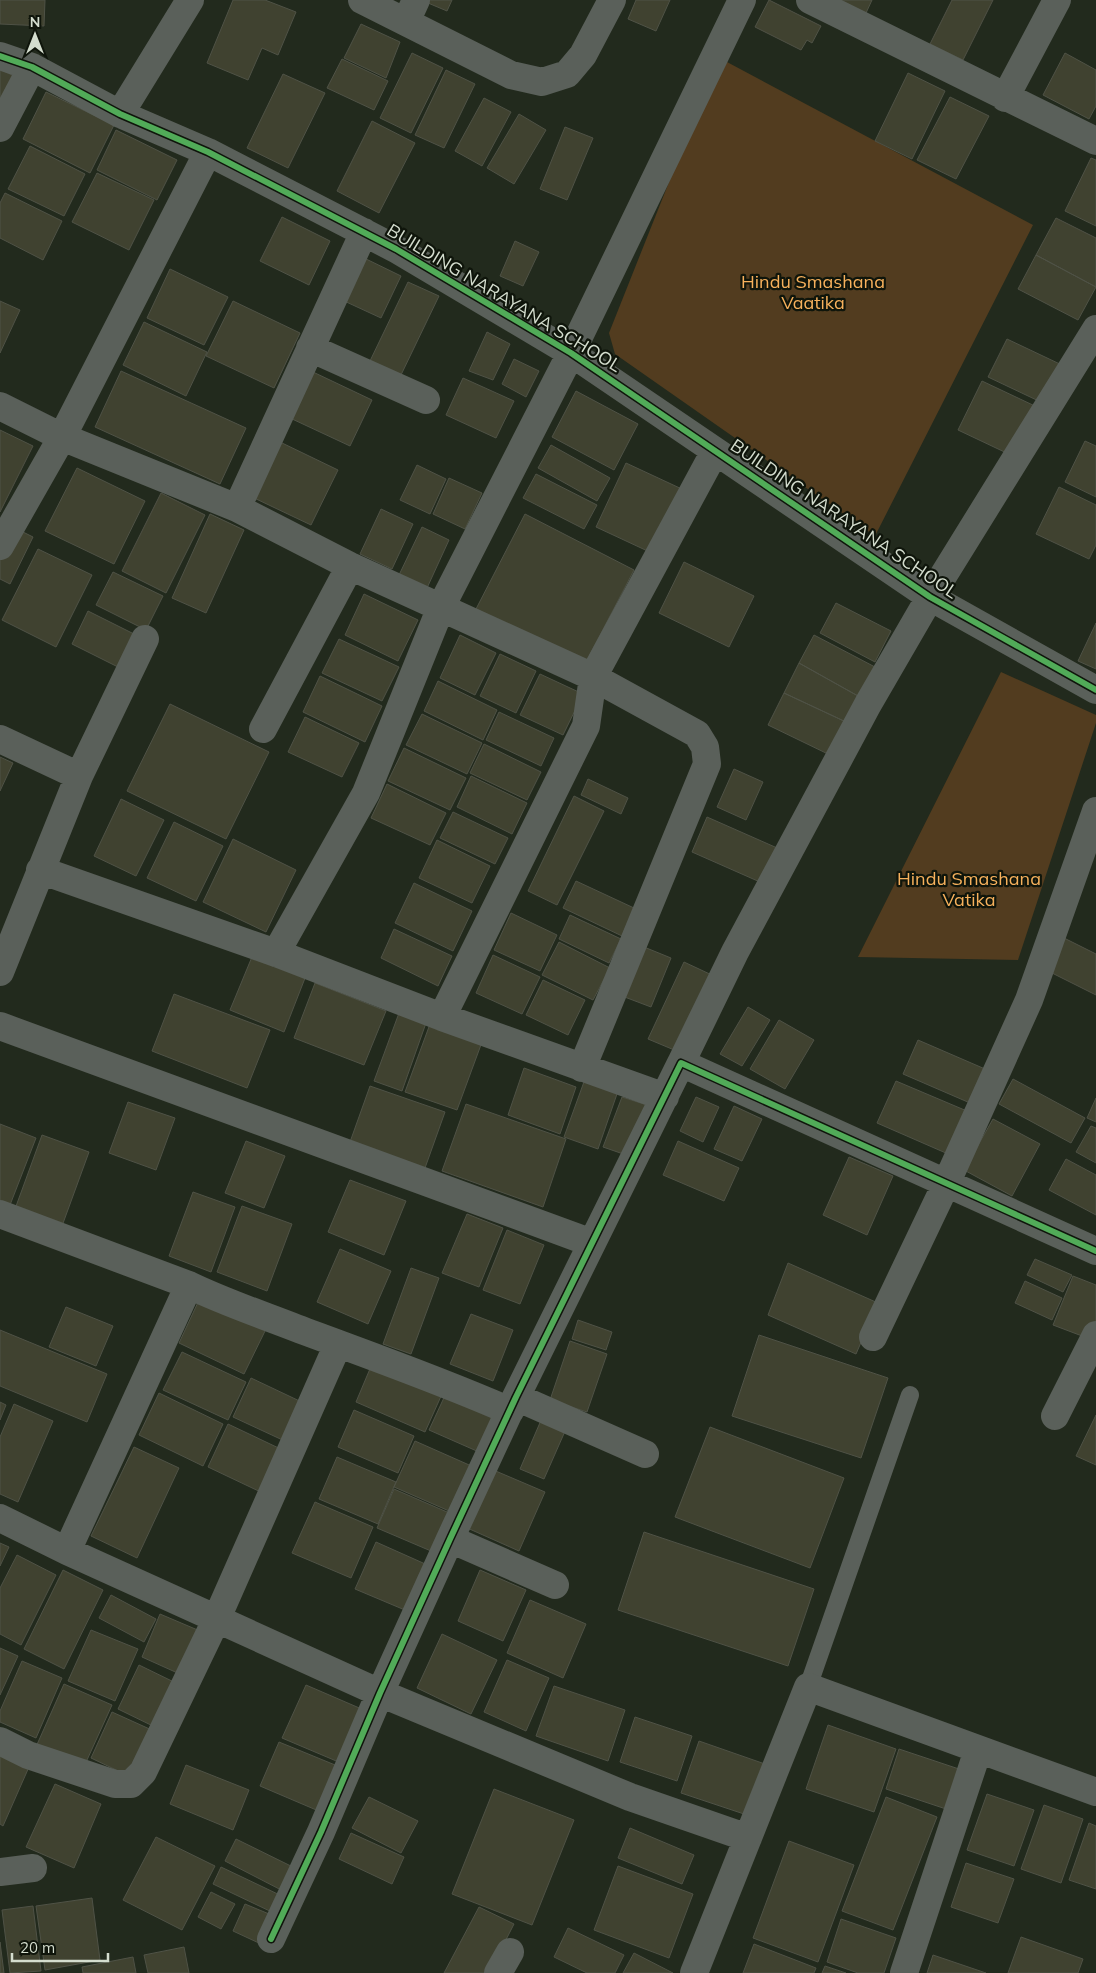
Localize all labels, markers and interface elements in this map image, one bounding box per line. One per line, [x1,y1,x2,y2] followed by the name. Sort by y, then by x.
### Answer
[10,10,60,60] north arrow
[30,13,40,31] text: N
[383,218,626,377] street label: BUILDING NARAYANA SCHOOL
[741,270,885,314] park label: Hindu Smashana Vaatika
[726,434,963,604] street label: BUILDING NARAYANA SCHOOL
[897,867,1041,911] park label: Hindu Smashana Vatika
[12,1930,109,1962] scale bar
[20,1938,55,1957] text: 20 m

